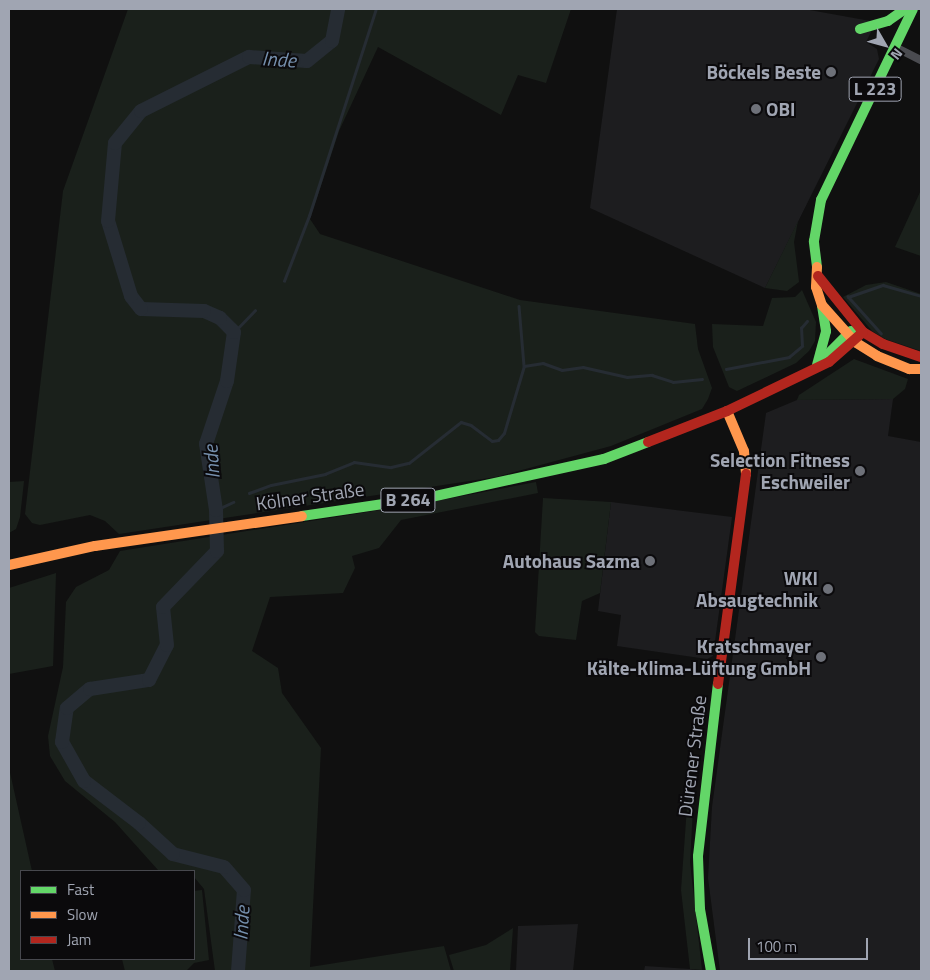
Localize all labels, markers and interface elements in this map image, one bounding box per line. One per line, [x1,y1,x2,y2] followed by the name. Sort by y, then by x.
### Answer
[860,20,910,70] north arrow
[886,44,908,65] text: N
[261,46,297,72] water label: Inde
[706,61,821,83] place label: Böckels Beste
[825,66,837,78] marker: Böckels Beste
[848,74,902,105] road number: L 223
[766,98,795,120] place label: OBI
[750,103,762,115] marker: OBI
[198,444,224,480] water label: Inde
[710,449,850,493] place label: Selection Fitness Eschweiler
[854,465,866,477] marker: Selection Fitness Eschweiler
[254,477,366,515] street label: Kölner Straße
[379,484,437,516] road number: B 264
[503,550,640,572] place label: Autohaus Sazma
[644,555,656,567] marker: Autohaus Sazma
[696,567,818,611] place label: WKI Absaugtechnik
[822,583,834,595] marker: WKI Absaugtechnik
[587,635,811,679] place label: Kratschmayer Kälte-Klima-Lüftung GmbH
[815,651,827,663] marker: Kratschmayer Kälte-Klima-Lüftung GmbH
[673,694,711,818] street label: Dürener Straße
[20,870,195,960] legend
[67,878,94,901] text: Fast
[67,903,98,926] text: Slow
[228,905,254,941] water label: Inde
[67,928,91,951] text: Jam
[750,928,870,960] scale bar
[756,935,797,958] text: 100 m

